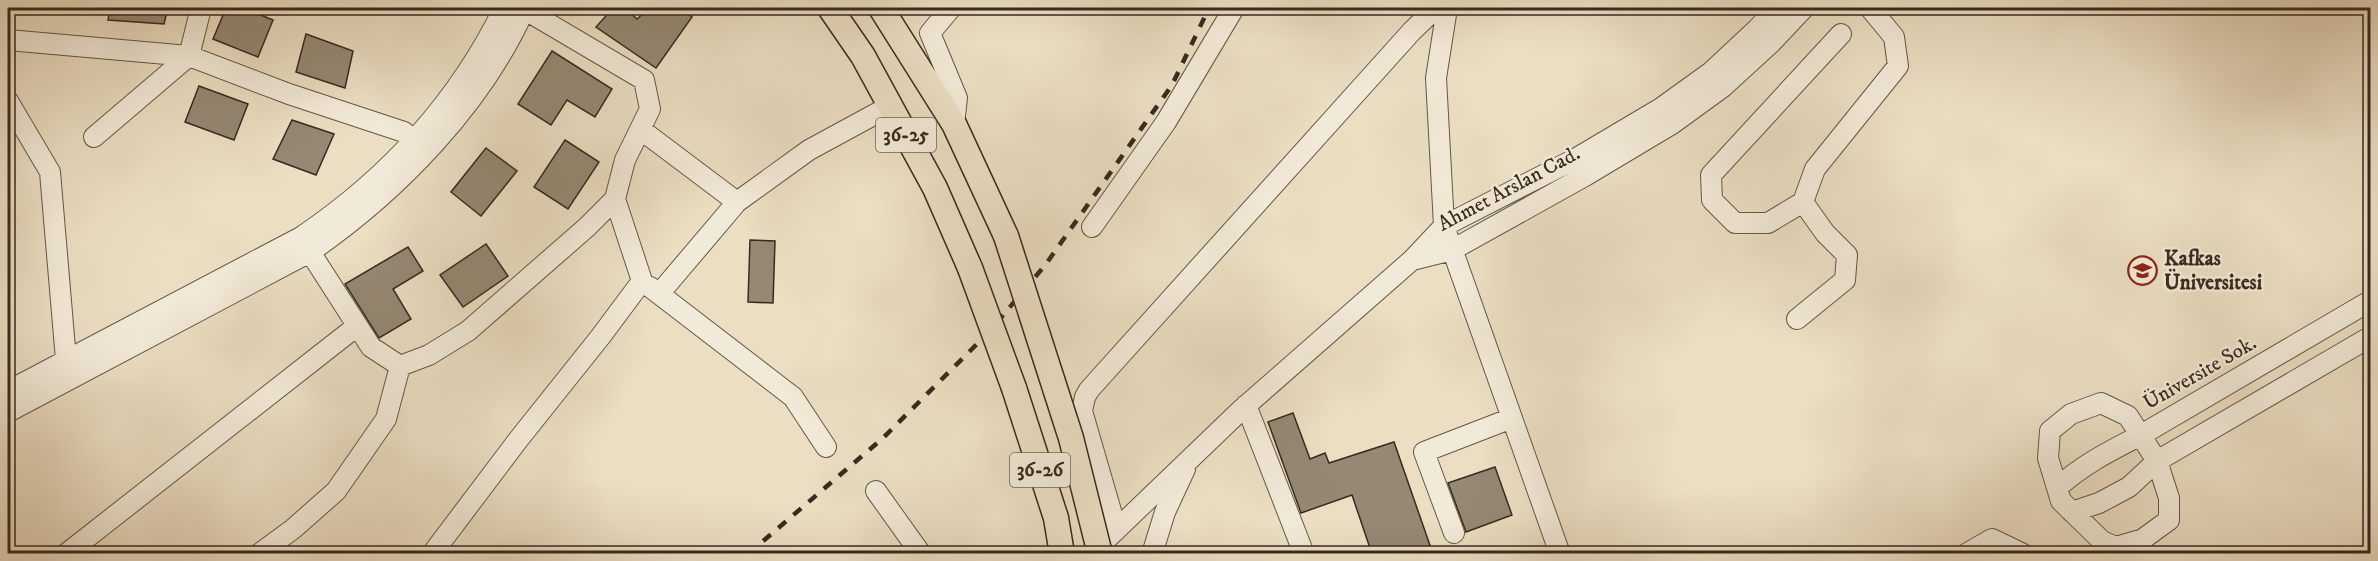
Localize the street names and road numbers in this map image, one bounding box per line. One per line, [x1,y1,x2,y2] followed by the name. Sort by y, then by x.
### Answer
[876,118,936,152] road number: 36-25
[1433,141,1585,237] street label: Ahmet Arslan Cad.
[2138,329,2261,416] street label: Üniversite Sok.
[1010,453,1070,487] road number: 36-26

